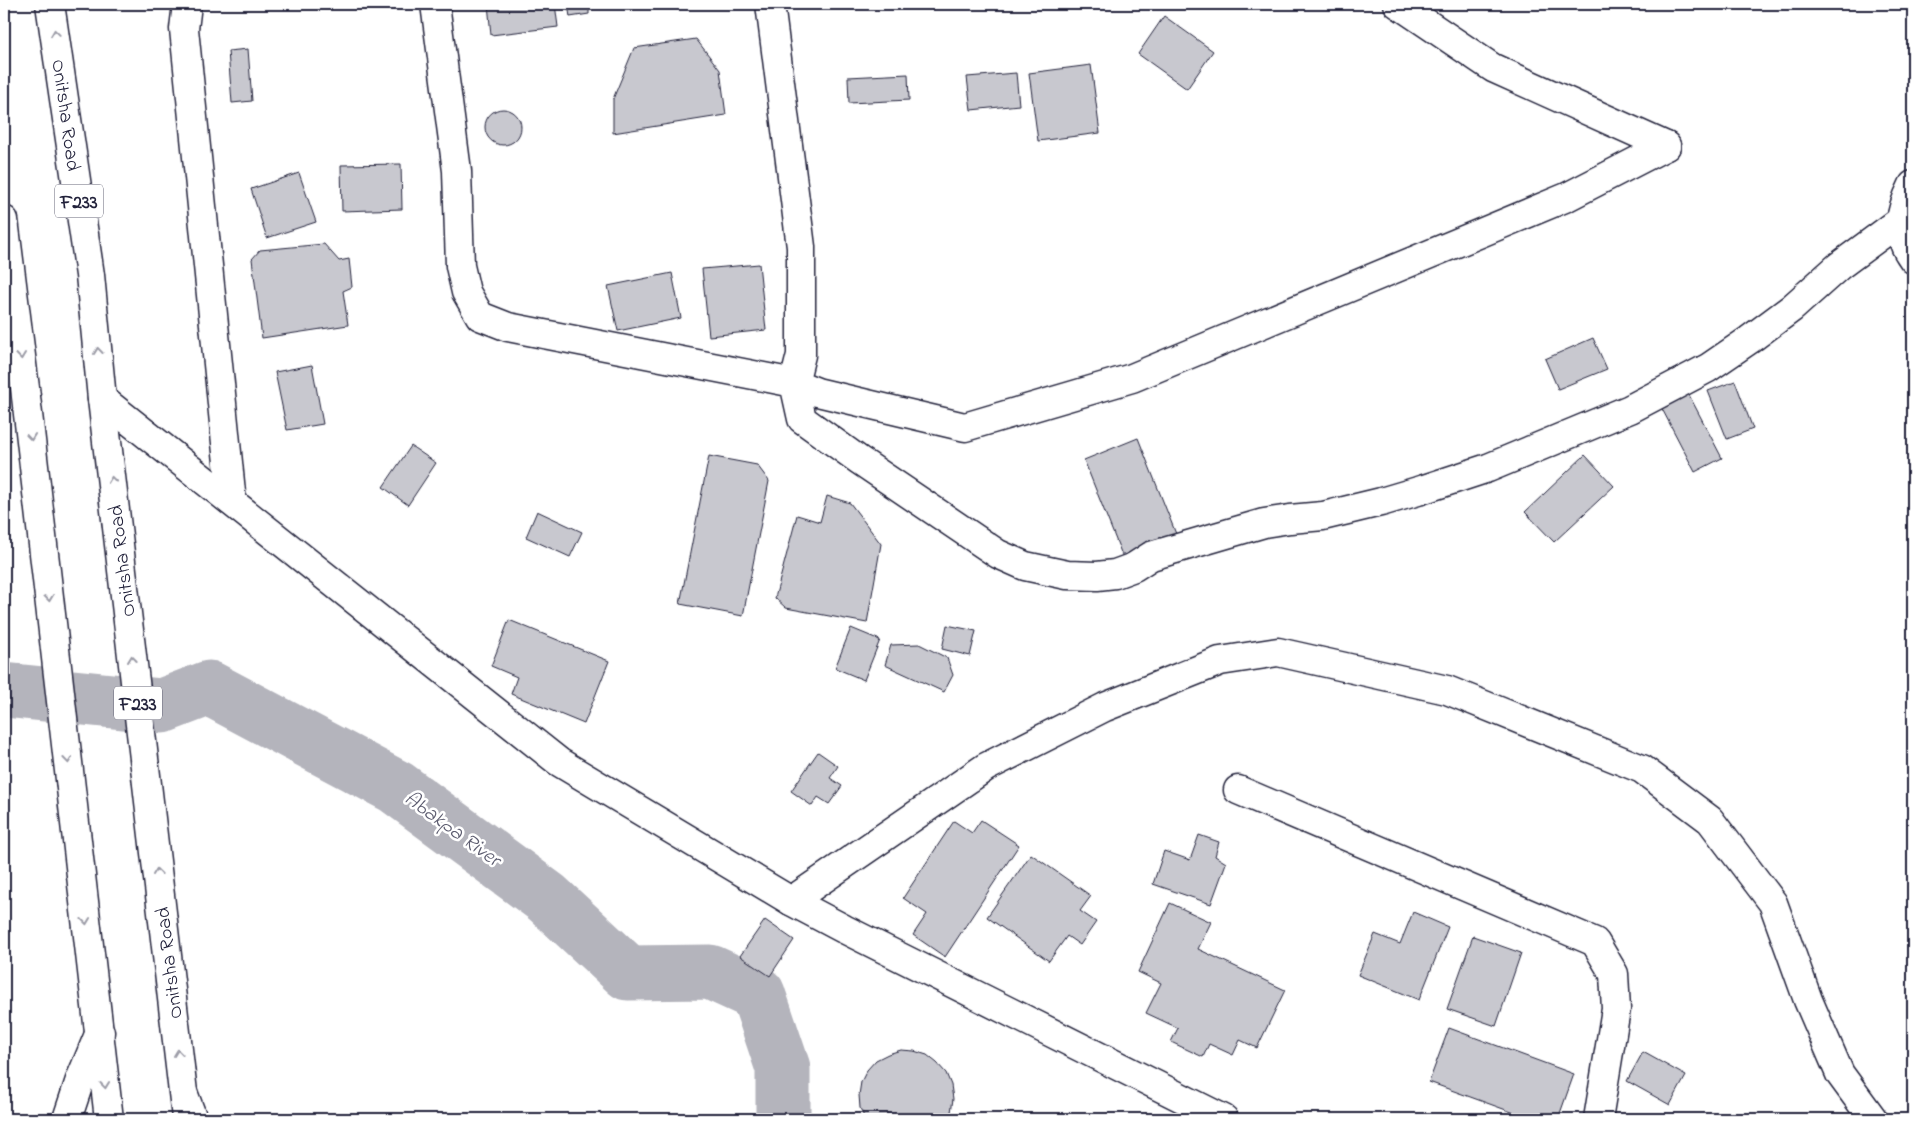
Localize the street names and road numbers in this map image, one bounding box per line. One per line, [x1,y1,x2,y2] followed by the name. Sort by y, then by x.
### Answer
[42,58,87,173] street label: Onitsha Road
[55,185,103,218] road number: F233
[102,503,145,618] street label: Onitsha Road
[114,686,162,720] road number: F233
[149,905,192,1020] street label: Onitsha Road

